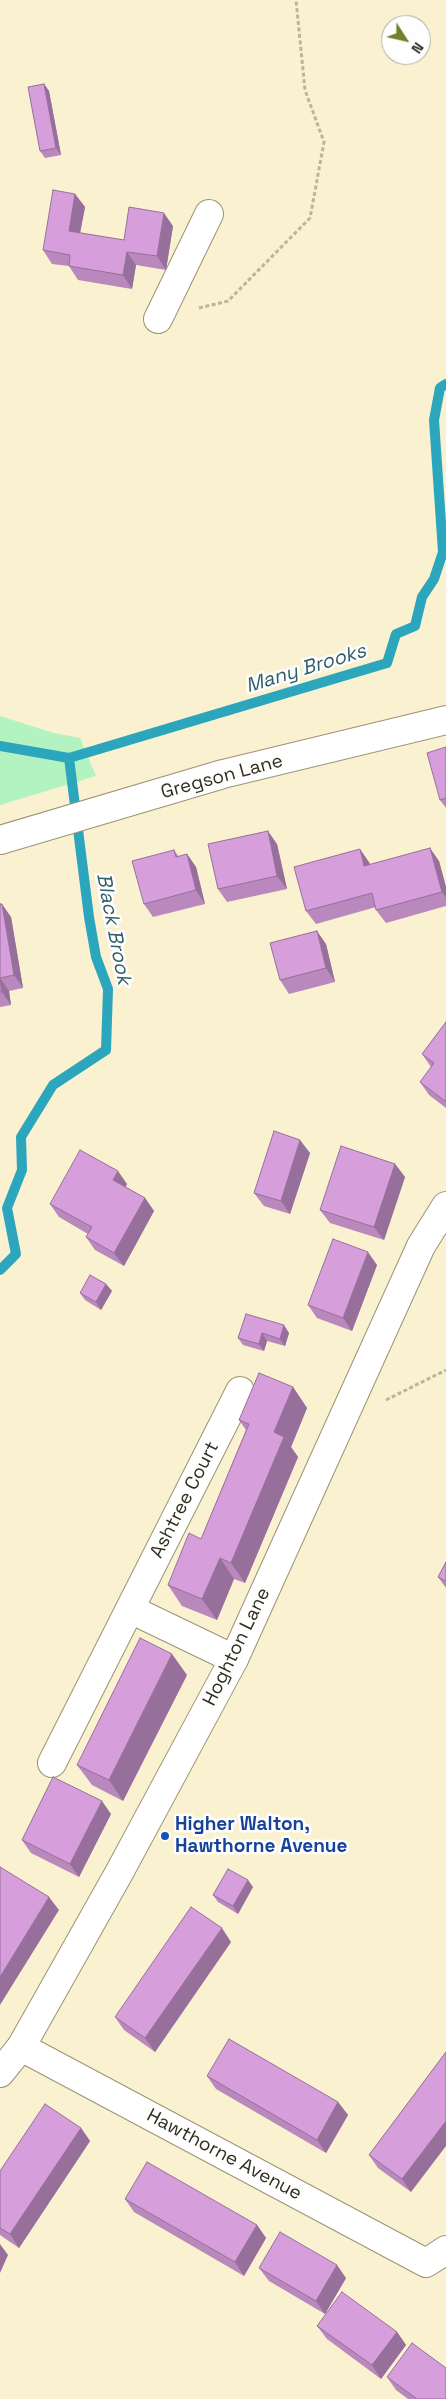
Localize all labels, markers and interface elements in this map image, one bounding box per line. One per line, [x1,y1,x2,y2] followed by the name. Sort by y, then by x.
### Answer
[381,15,431,65] north arrow
[407,39,428,57] text: N
[243,639,369,699] water label: Many Brooks
[159,750,285,804] street label: Gregson Lane
[90,871,136,987] water label: Black Brook
[146,1438,224,1562] street label: Ashtree Court
[199,1584,275,1710] street label: Hoghton Lane
[175,1814,348,1858] place label: Higher Walton, Hawthorne Avenue
[159,1830,171,1842] marker: Higher Walton, Hawthorne Avenue
[142,2104,306,2206] street label: Hawthorne Avenue

